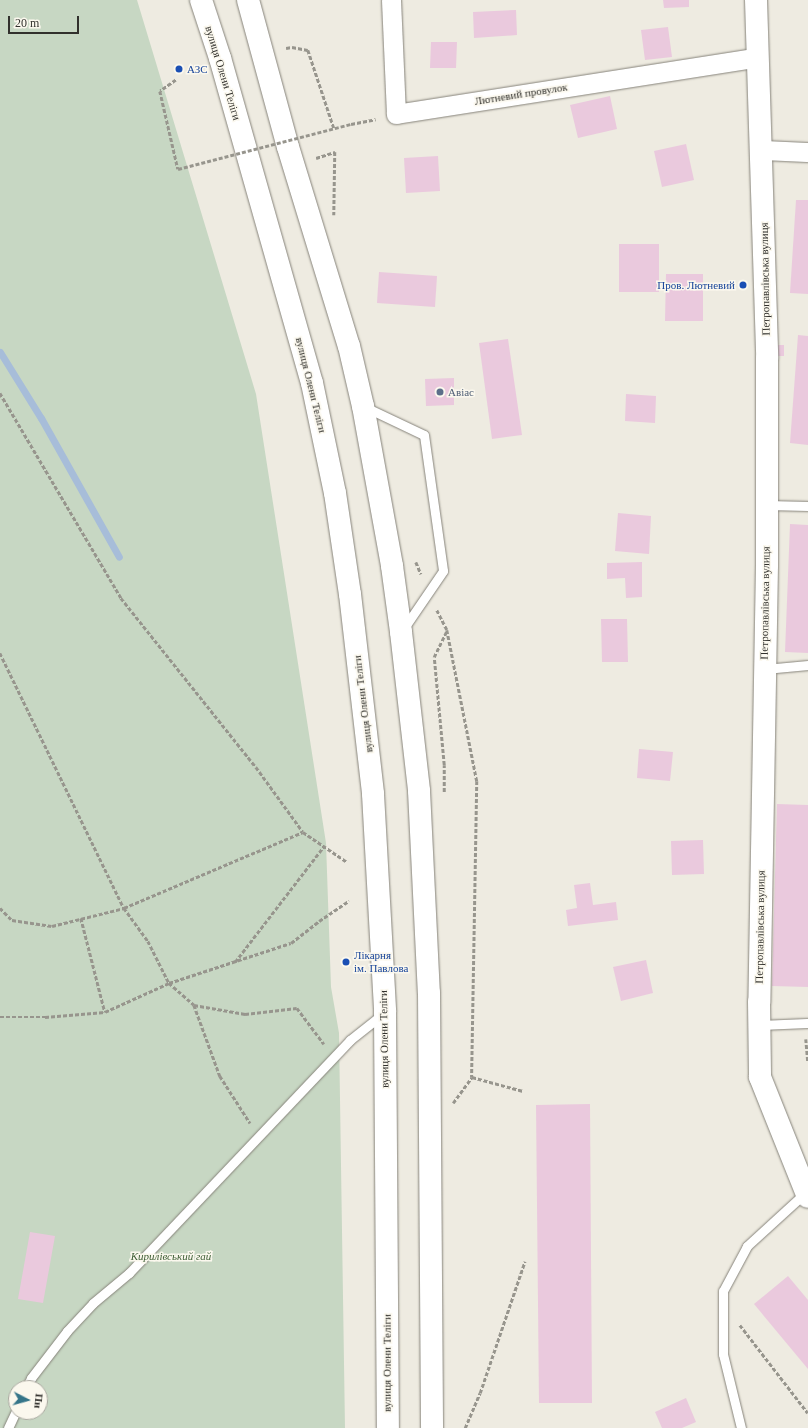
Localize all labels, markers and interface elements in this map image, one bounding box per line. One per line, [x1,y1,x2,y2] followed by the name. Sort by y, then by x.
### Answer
[10,8,81,34] scale bar
[15,16,39,30] text: 20 m
[202,24,244,122] street label: вулиця Олени Теліги
[187,62,208,76] place label: АЗС
[174,64,184,74] marker: АЗС
[474,80,568,108] street label: Лютневий провулок
[757,222,773,336] street label: Петропавлівська вулиця
[657,278,735,292] place label: Пров. Лютневий
[738,280,748,290] marker: Пров. Лютневий
[293,336,329,434] street label: вулиця Олени Теліги
[448,385,474,399] place label: Авіас
[435,387,445,397] marker: Авіас
[757,546,773,660] street label: Петропавлівська вулиця
[350,655,376,753] street label: вулиця Олени Теліги
[752,870,768,984] street label: Петропавлівська вулиця
[354,949,408,975] place label: Лікарня ім. Павлова
[341,957,351,967] marker: Лікарня ім. Павлова
[377,990,391,1088] street label: вулиця Олени Теліги
[131,1249,211,1263] park label: Кирилівський гай
[380,1314,394,1412] street label: вулиця Олени Теліги
[8,1380,48,1420] north arrow
[32,1393,46,1409] text: Пн

